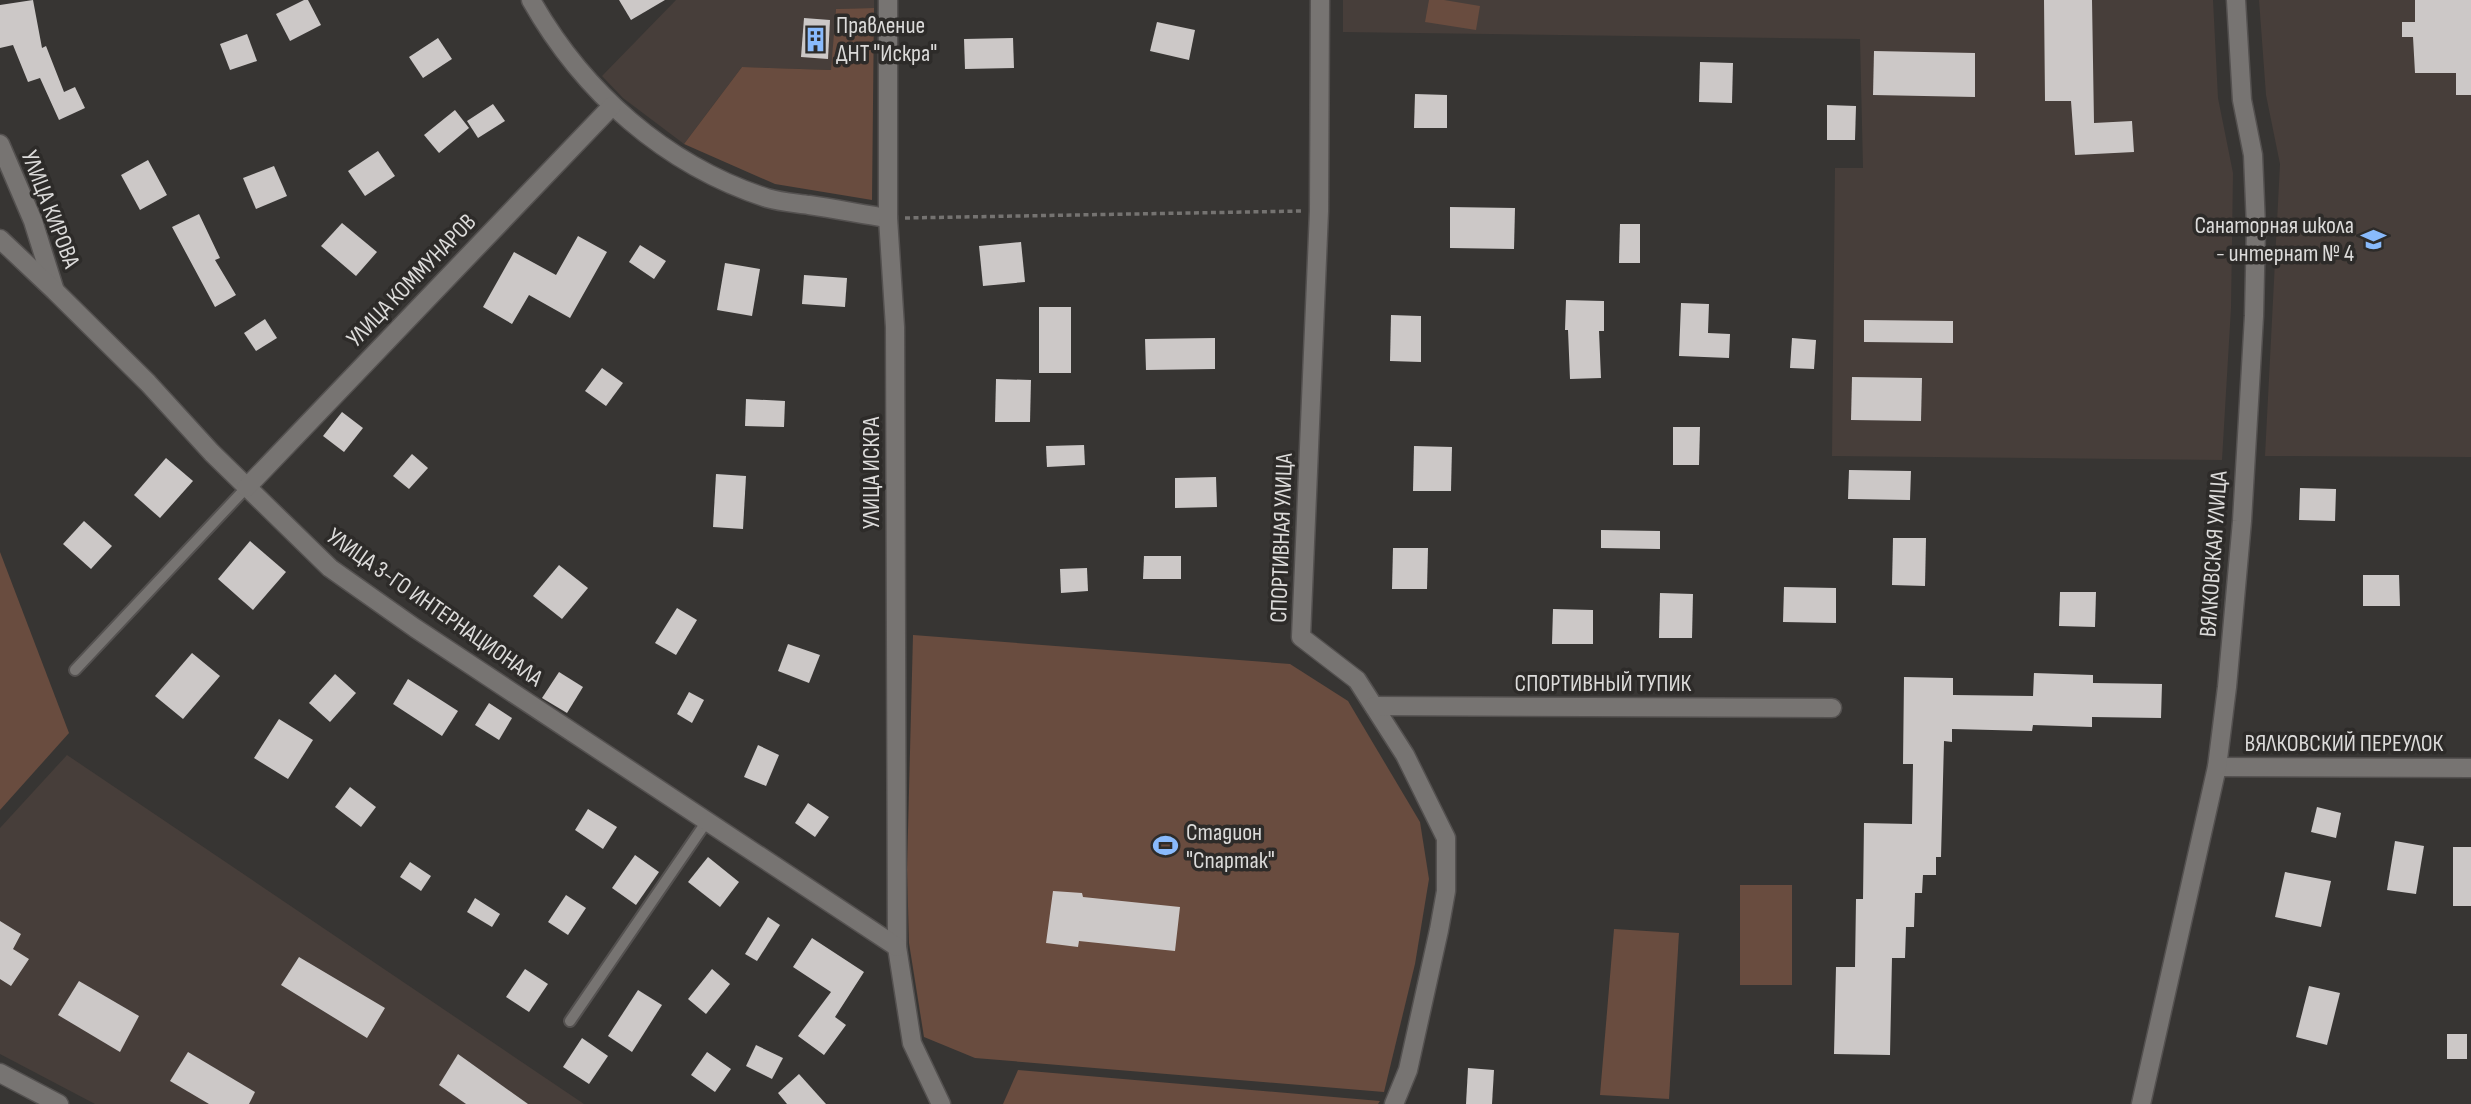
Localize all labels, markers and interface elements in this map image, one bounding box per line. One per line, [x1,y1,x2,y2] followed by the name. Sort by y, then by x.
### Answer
[836,11,937,68] place label: Правление ДНТ "Искра"
[802,25,830,53] building icon: Правление ДНТ "Искра"
[15,146,86,273] street label: УЛИЦА КИРОВА
[341,208,482,353] street label: УЛИЦА КОММУНАРОВ
[2194,211,2354,268] place label: Санаторная школа - интернат № 4
[2360,225,2388,253] school or university icon: Санаторная школа - интернат № 4
[857,416,886,529] street label: УЛИЦА ИСКРА
[1264,452,1299,623] street label: СПОРТИВНАЯ УЛИЦА
[2193,469,2234,638] street label: ВЯЛКОВСКАЯ УЛИЦА
[321,522,549,693] street label: УЛИЦА 3-ГО ИНТЕРНАЦИОНАЛА
[1515,669,1692,698] street label: СПОРТИВНЫЙ ТУПИК
[2245,729,2444,758] street label: ВЯЛКОВСКИЙ ПЕРЕУЛОК
[1186,818,1275,875] place label: Стадион "Спартак"
[1152,832,1180,860] sports icon: Стадион "Спартак"

